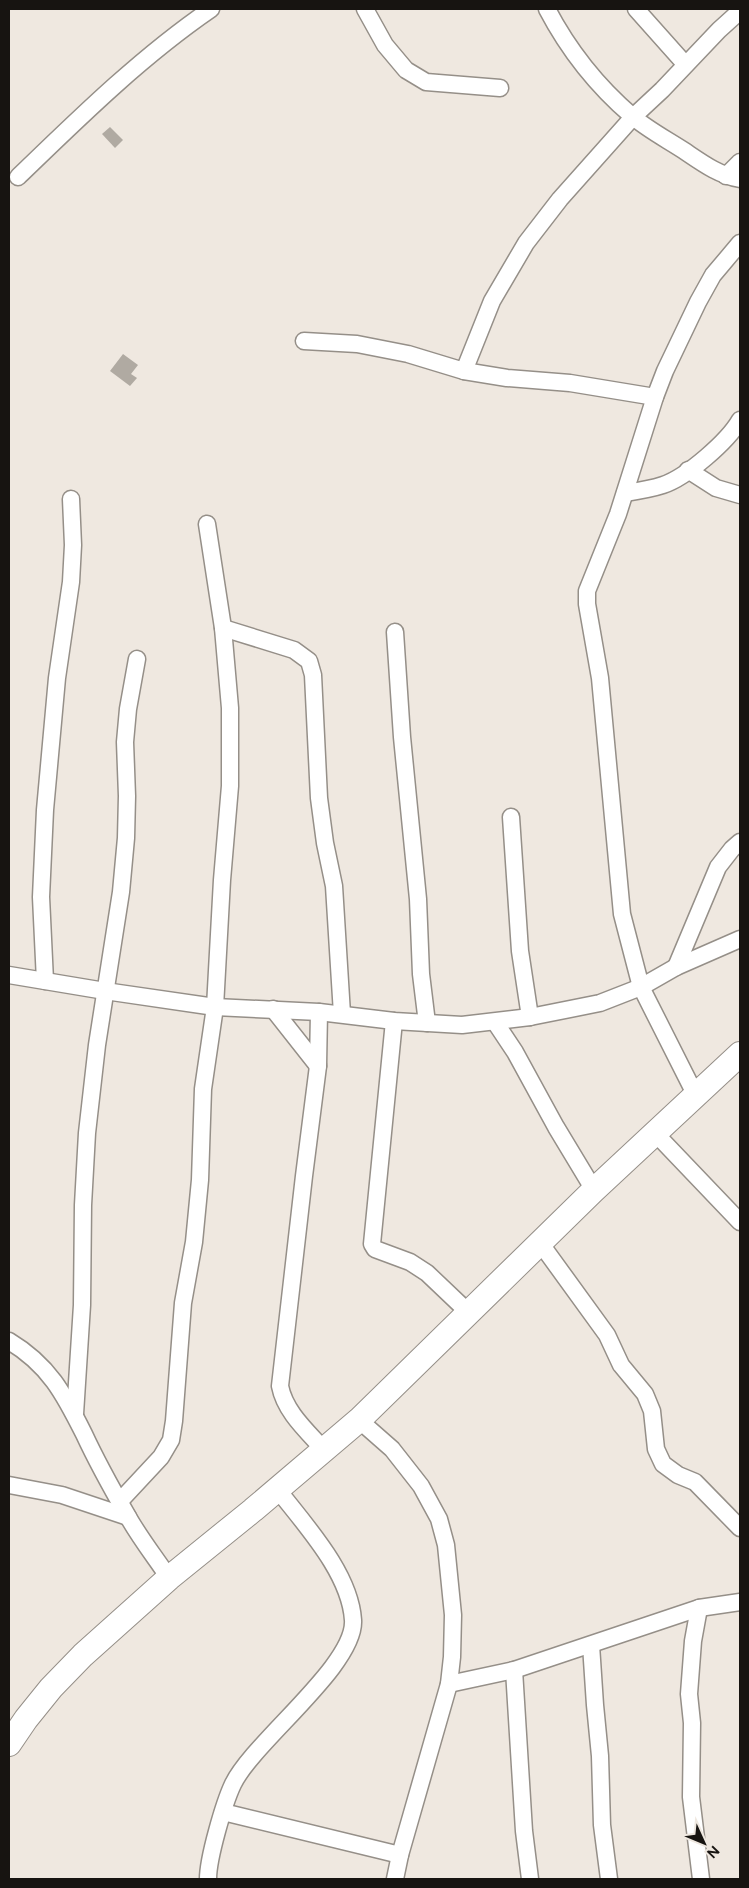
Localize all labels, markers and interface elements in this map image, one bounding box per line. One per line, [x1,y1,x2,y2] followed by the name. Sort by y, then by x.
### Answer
[679,1818,729,1868] north arrow
[703,1842,723,1861] text: N

